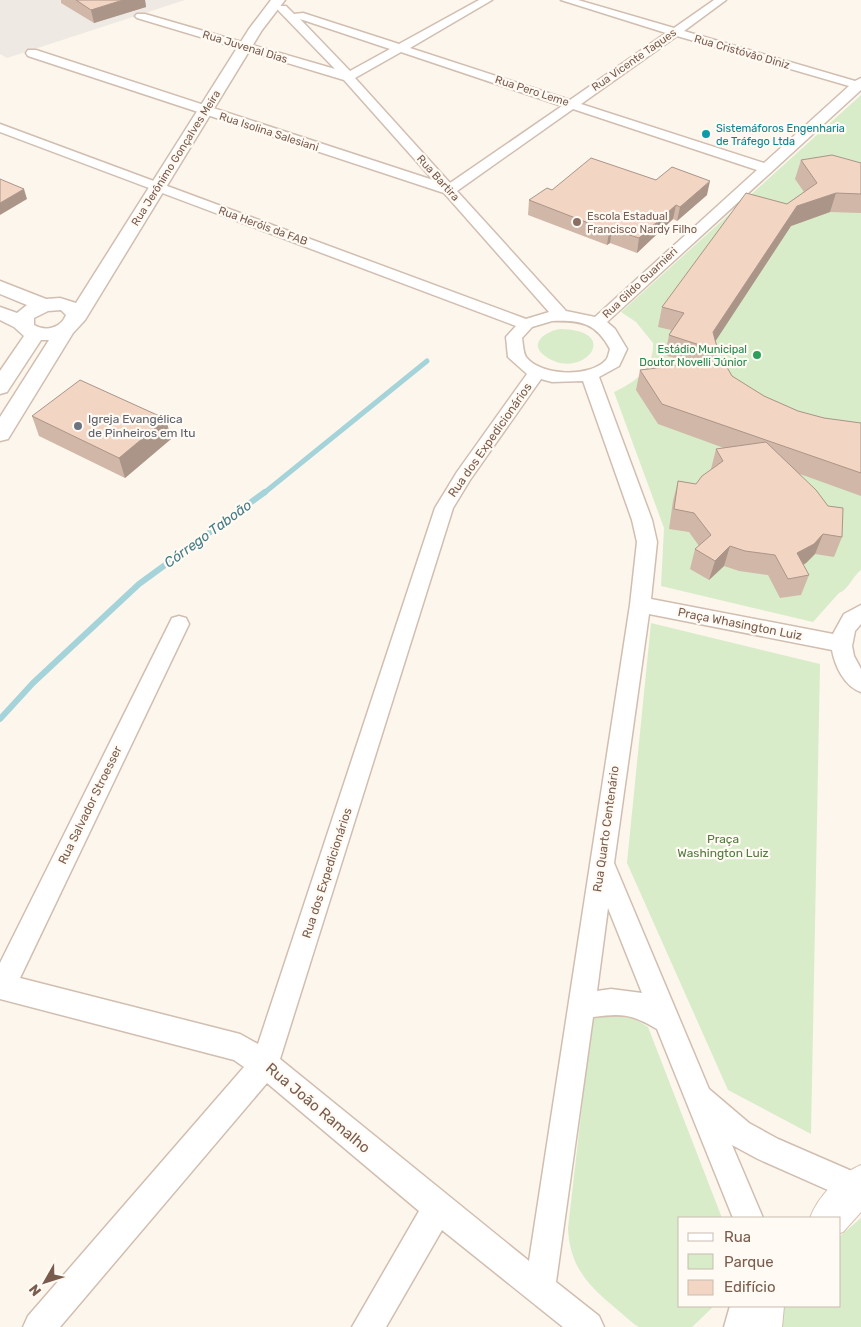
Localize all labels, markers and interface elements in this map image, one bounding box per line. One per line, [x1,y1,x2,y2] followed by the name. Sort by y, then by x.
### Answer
[589,26,679,94] street label: Rua Vicente Taques
[201,28,289,66] street label: Rua Juvenal Dias
[693,32,792,72] street label: Rua Cristóvão Diniz
[493,73,571,109] street label: Rua Pero Leme
[129,88,223,228] street label: Rua Jerônimo Gonçalves Meira
[218,110,320,154] street label: Rua Isolina Salesiani
[716,122,845,148] place label: Sistemáforos Engenharia de Tráfego Ltda
[700,128,712,140] marker: Sistemáforos Engenharia de Tráfego Ltda
[414,152,462,204] street label: Rua Bartira
[217,204,309,248] street label: Rua Heróis da FAB
[587,210,697,236] place label: Escola Estadual Francisco Nardy Filho
[571,216,583,228] marker: Escola Estadual Francisco Nardy Filho
[600,245,680,321] street label: Rua Gildo Guarnieri
[639,343,748,369] place label: Estádio Municipal Doutor Novelli Júnior
[751,349,763,361] marker: Estádio Municipal Doutor Novelli Júnior
[445,380,535,500] street label: Rua dos Expedicionários
[88,412,196,440] place label: Igreja Evangélica de Pinheiros em Itu
[72,420,84,432] marker: Igreja Evangélica de Pinheiros em Itu
[161,497,255,571] water label: Córrego Taboão
[677,605,803,643] street label: Praça Whasington Luiz
[55,743,125,866] street label: Rua Salvador Stroesser
[590,765,622,893] street label: Rua Quarto Centenário
[299,806,355,940] street label: Rua dos Expedicionários
[677,832,769,860] park label: Praça Washington Luiz
[262,1059,374,1157] street label: Rua João Ramalho
[678,1217,841,1307] legend
[724,1228,751,1246] text: Rua
[724,1253,774,1271] text: Parque
[20,1257,70,1307] north arrow
[724,1278,776,1296] text: Edifício
[26,1281,45,1299] text: N

